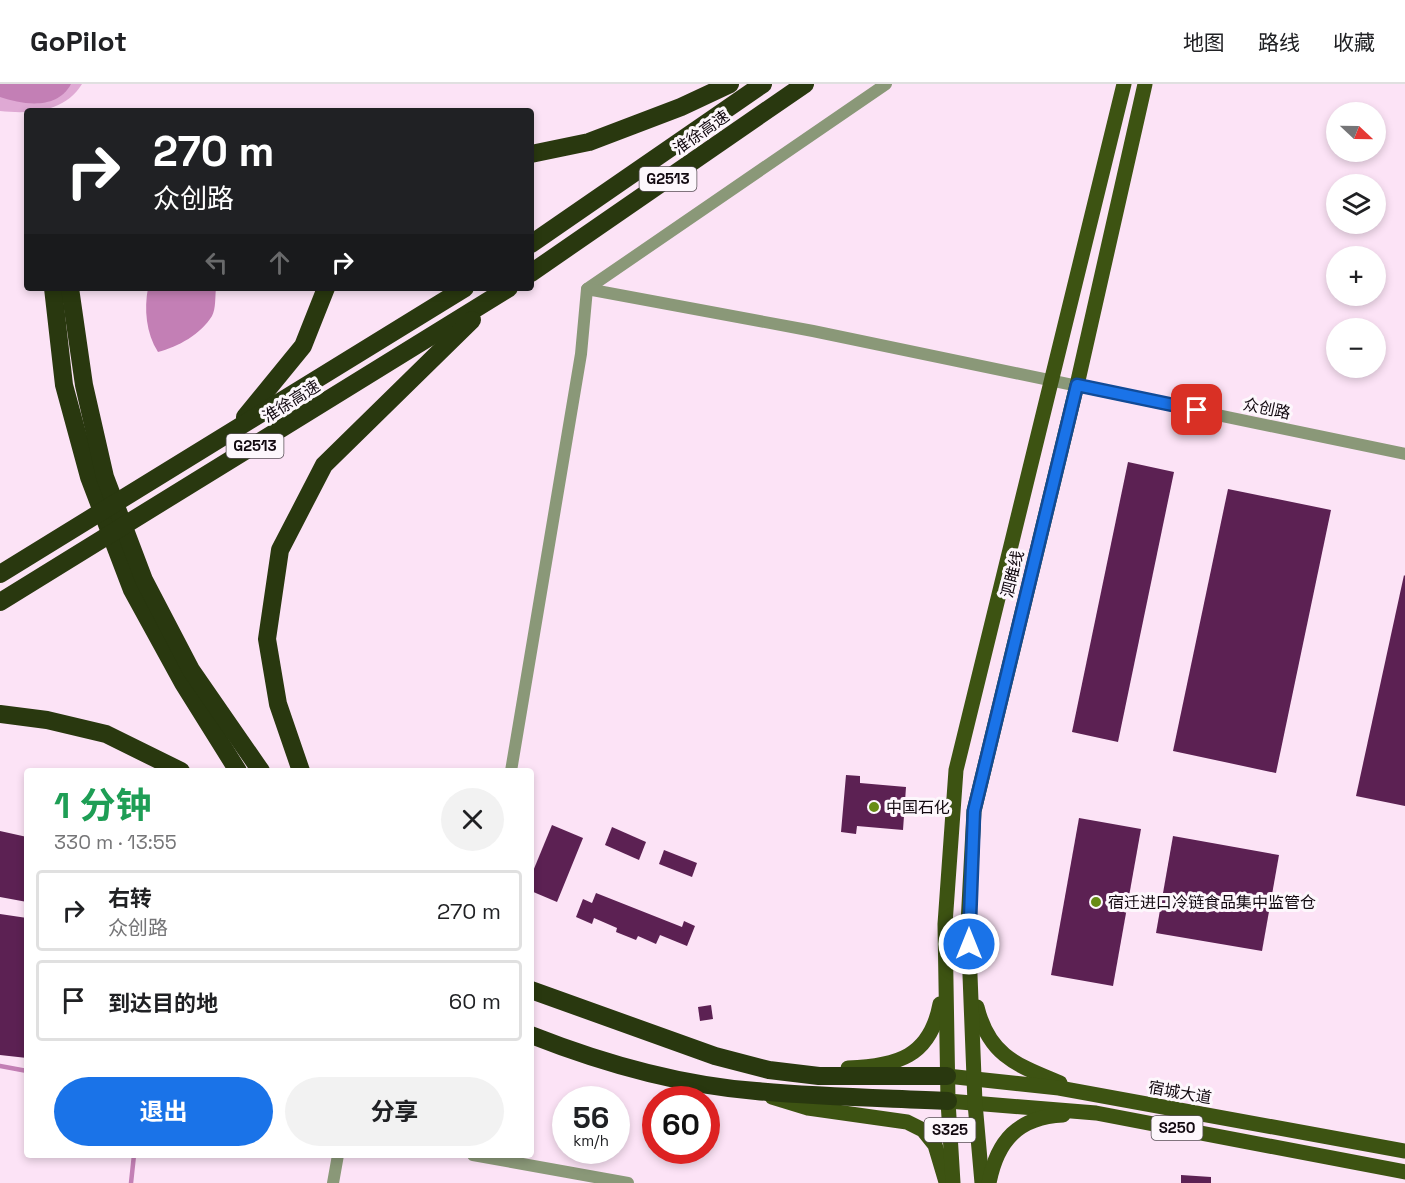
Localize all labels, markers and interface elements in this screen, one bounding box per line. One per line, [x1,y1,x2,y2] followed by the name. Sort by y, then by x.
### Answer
[30,23,127,59] text: GoPilot
[1183,29,1225,56] text: 地图
[1258,29,1300,56] text: 路线
[1333,29,1375,56] text: 收藏
[1326,102,1386,162] north arrow
[1326,102,1386,378] map controls
[669,105,734,159] street label: 淮徐高速
[153,125,274,178] text: 270 m
[54,132,132,210] icon: right
[640,167,696,191] road number: G2513
[1326,174,1386,234] button: layers
[153,181,234,216] text: 众创路
[200,246,233,279] icon: left
[263,246,296,279] icon: ahead
[326,246,359,279] icon: right
[1326,246,1386,306] button: +
[1326,318,1386,378] button: −
[259,376,324,427] street label: 淮徐高速
[1171,384,1222,435] pin
[1180,393,1213,426] icon: arrive
[1241,393,1293,424] street label: 众创路
[226,434,284,458] road number: G2513
[996,548,1028,600] street label: 泗睢线
[54,783,151,829] text: 1 分钟
[441,788,504,851] button: close
[886,797,950,818] place label: 中国石化
[867,800,881,814] marker: 中国石化
[54,829,177,855] text: 330 m · 13:55
[108,884,152,912] text: 右转
[1108,892,1316,913] place label: 宿迁进口冷链食品集中监管仓
[57,894,90,927] icon: right
[1089,895,1103,909] marker: 宿迁进口冷链食品集中监管仓
[437,897,501,925] text: 270 m
[937,912,1001,976] position arrow
[108,915,168,941] text: 众创路
[57,984,90,1017] icon: arrive
[449,987,501,1015] text: 60 m
[108,989,218,1017] text: 到达目的地
[54,1077,273,1146] button: 退出
[285,1077,504,1146] button: 分享
[1147,1077,1213,1108] street label: 宿城大道
[642,1086,720,1164] speed limit sign: 60
[573,1098,609,1137] text: 56
[1152,1116,1202,1140] road number: S250
[924,1118,976,1142] road number: S325
[573,1131,609,1150] text: km/h

